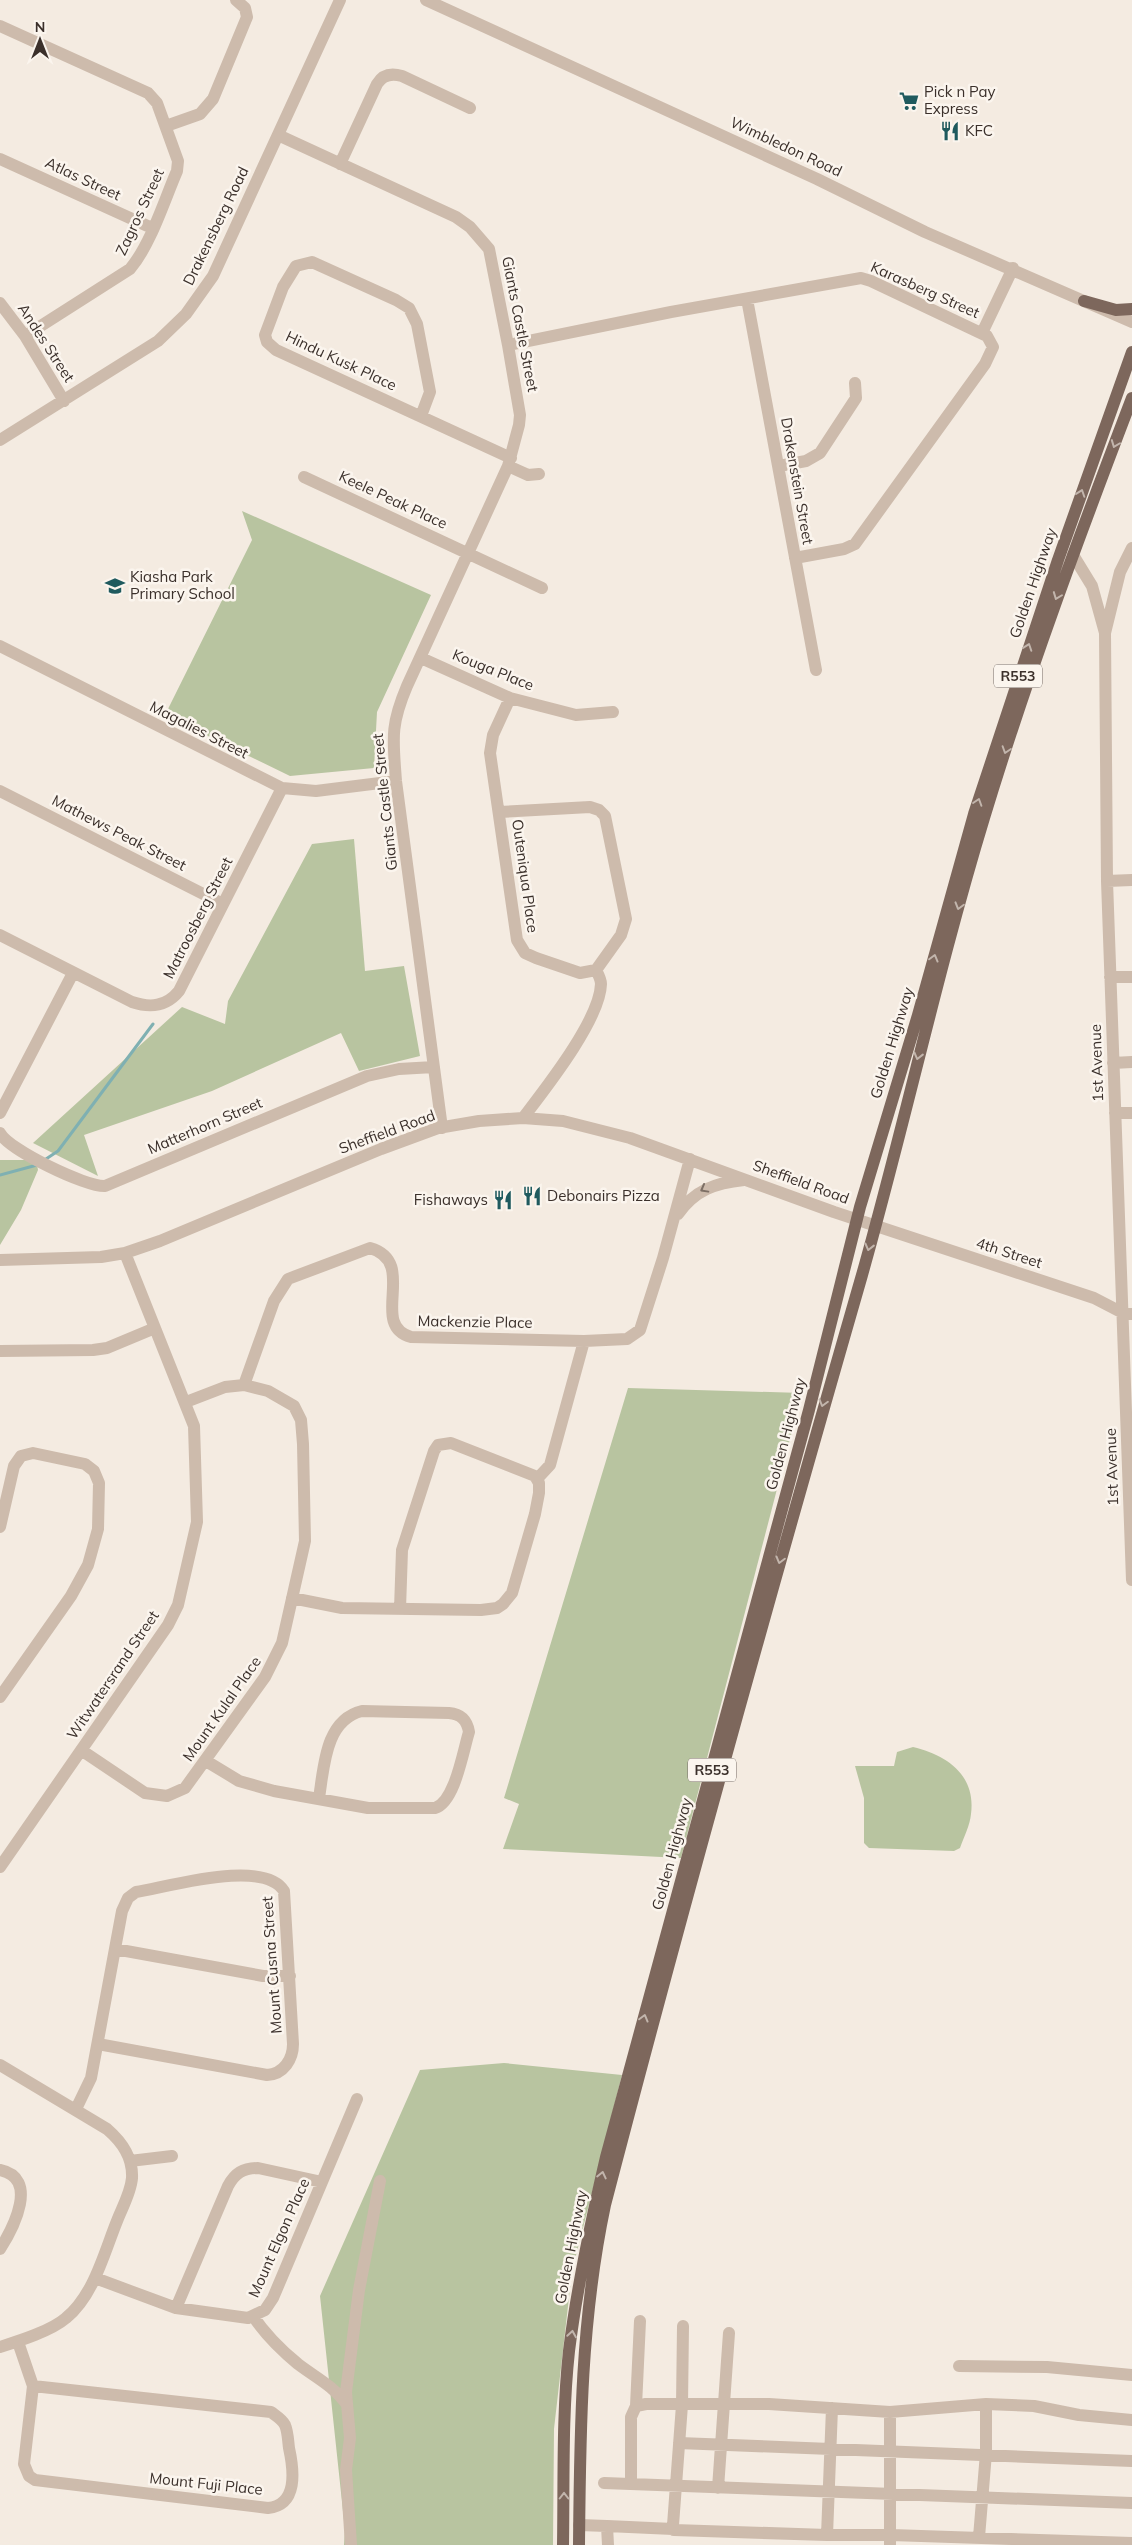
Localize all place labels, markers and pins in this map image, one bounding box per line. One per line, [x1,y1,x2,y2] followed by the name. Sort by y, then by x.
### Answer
[924,82,995,118] place label: Pick n Pay Express
[898,90,920,112] supermarket icon: Pick n Pay Express
[939,120,961,142] restaurant icon: KFC
[965,121,993,140] place label: KFC
[130,567,235,603] place label: Kiasha Park Primary School
[104,575,126,597] school or university icon: Kiasha Park Primary School
[521,1185,543,1207] restaurant icon: Debonairs Pizza
[547,1186,660,1205] place label: Debonairs Pizza
[492,1189,514,1211] restaurant icon: Fishaways
[414,1190,488,1209] place label: Fishaways

